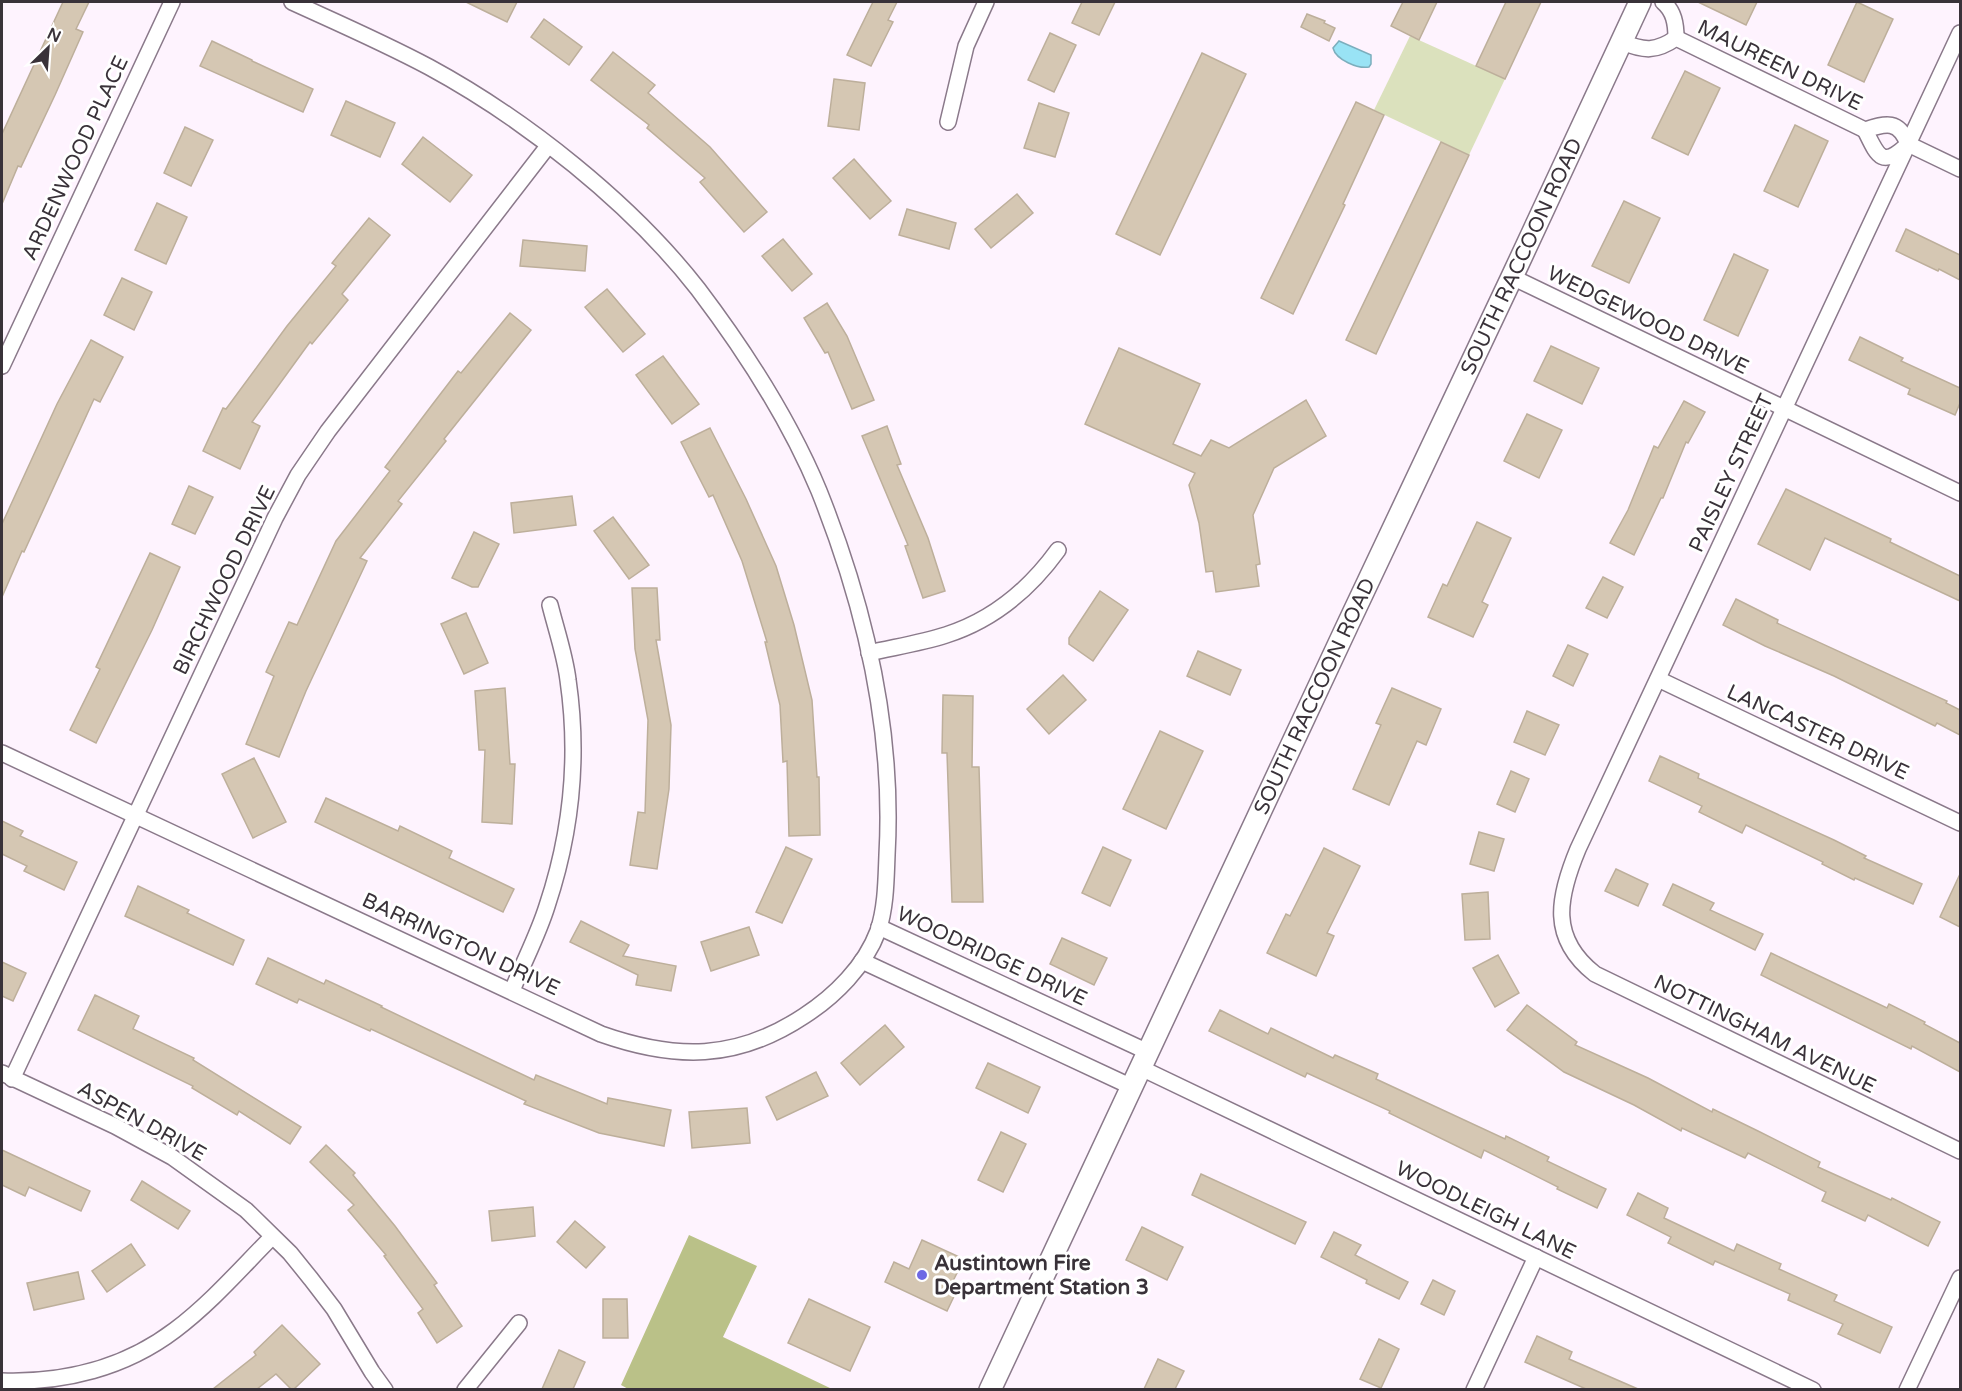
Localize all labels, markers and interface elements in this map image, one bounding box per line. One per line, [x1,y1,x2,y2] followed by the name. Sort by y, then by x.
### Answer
[1693,15,1866,116] street label: MAUREEN DRIVE
[18,18,78,78] north arrow
[44,24,64,47] text: N
[17,52,134,264] street label: ARDENWOOD PLACE
[1456,134,1588,379] street label: SOUTH RACCOON ROAD
[1543,261,1753,380] street label: WEDGEWOOD DRIVE
[1684,390,1779,556] street label: PAISLEY STREET
[168,482,281,679] street label: BIRCHWOOD DRIVE
[1249,574,1381,819] street label: SOUTH RACCOON ROAD
[1723,679,1913,786] street label: LANCASTER DRIVE
[358,888,564,1001] street label: BARRINGTON DRIVE
[893,901,1091,1012] street label: WOODRIDGE DRIVE
[1650,970,1880,1099] street label: NOTTINGHAM AVENUE
[73,1076,210,1167] street label: ASPEN DRIVE
[1392,1156,1580,1265] street label: WOODLEIGH LANE
[934,1251,1149,1300] place label: Austintown Fire Department Station 3
[915,1268,929,1282] marker: Austintown Fire Department Station 3

